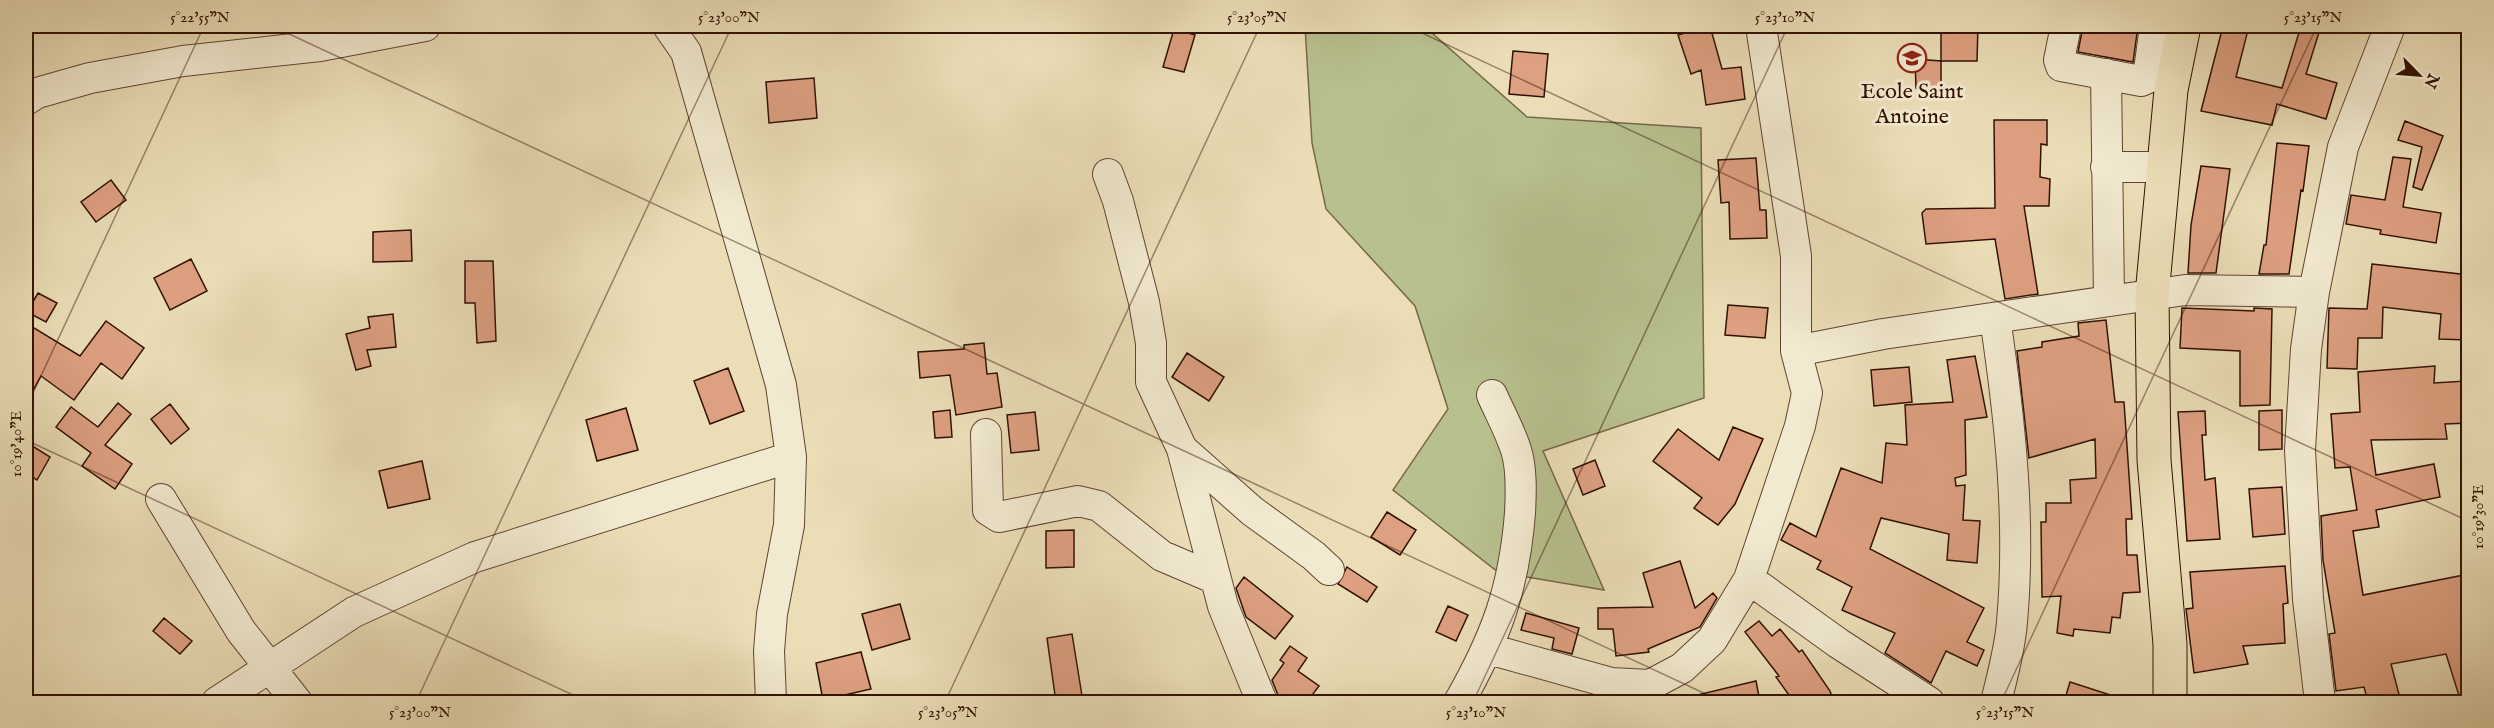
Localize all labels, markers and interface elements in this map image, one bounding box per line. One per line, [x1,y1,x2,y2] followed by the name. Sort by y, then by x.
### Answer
[170,8,230,27] text: 5°22'55"N
[698,8,760,27] text: 5°23'00"N
[1227,8,1287,27] text: 5°23'05"N
[1755,8,1815,27] text: 5°23'10"N
[2284,8,2342,27] text: 5°23'15"N
[1896,42,1928,74] school or university icon: Ecole Saint Antoine
[2389,45,2449,105] north arrow
[2419,69,2443,91] text: N
[1860,78,1964,131] place label: Ecole Saint Antoine
[7,411,26,477] text: 10°19'40"E
[2469,485,2488,549] text: 10°19'30"E
[389,703,451,722] text: 5°23'00"N
[918,703,978,722] text: 5°23'05"N
[1446,703,1506,722] text: 5°23'10"N
[1976,703,2034,722] text: 5°23'15"N

